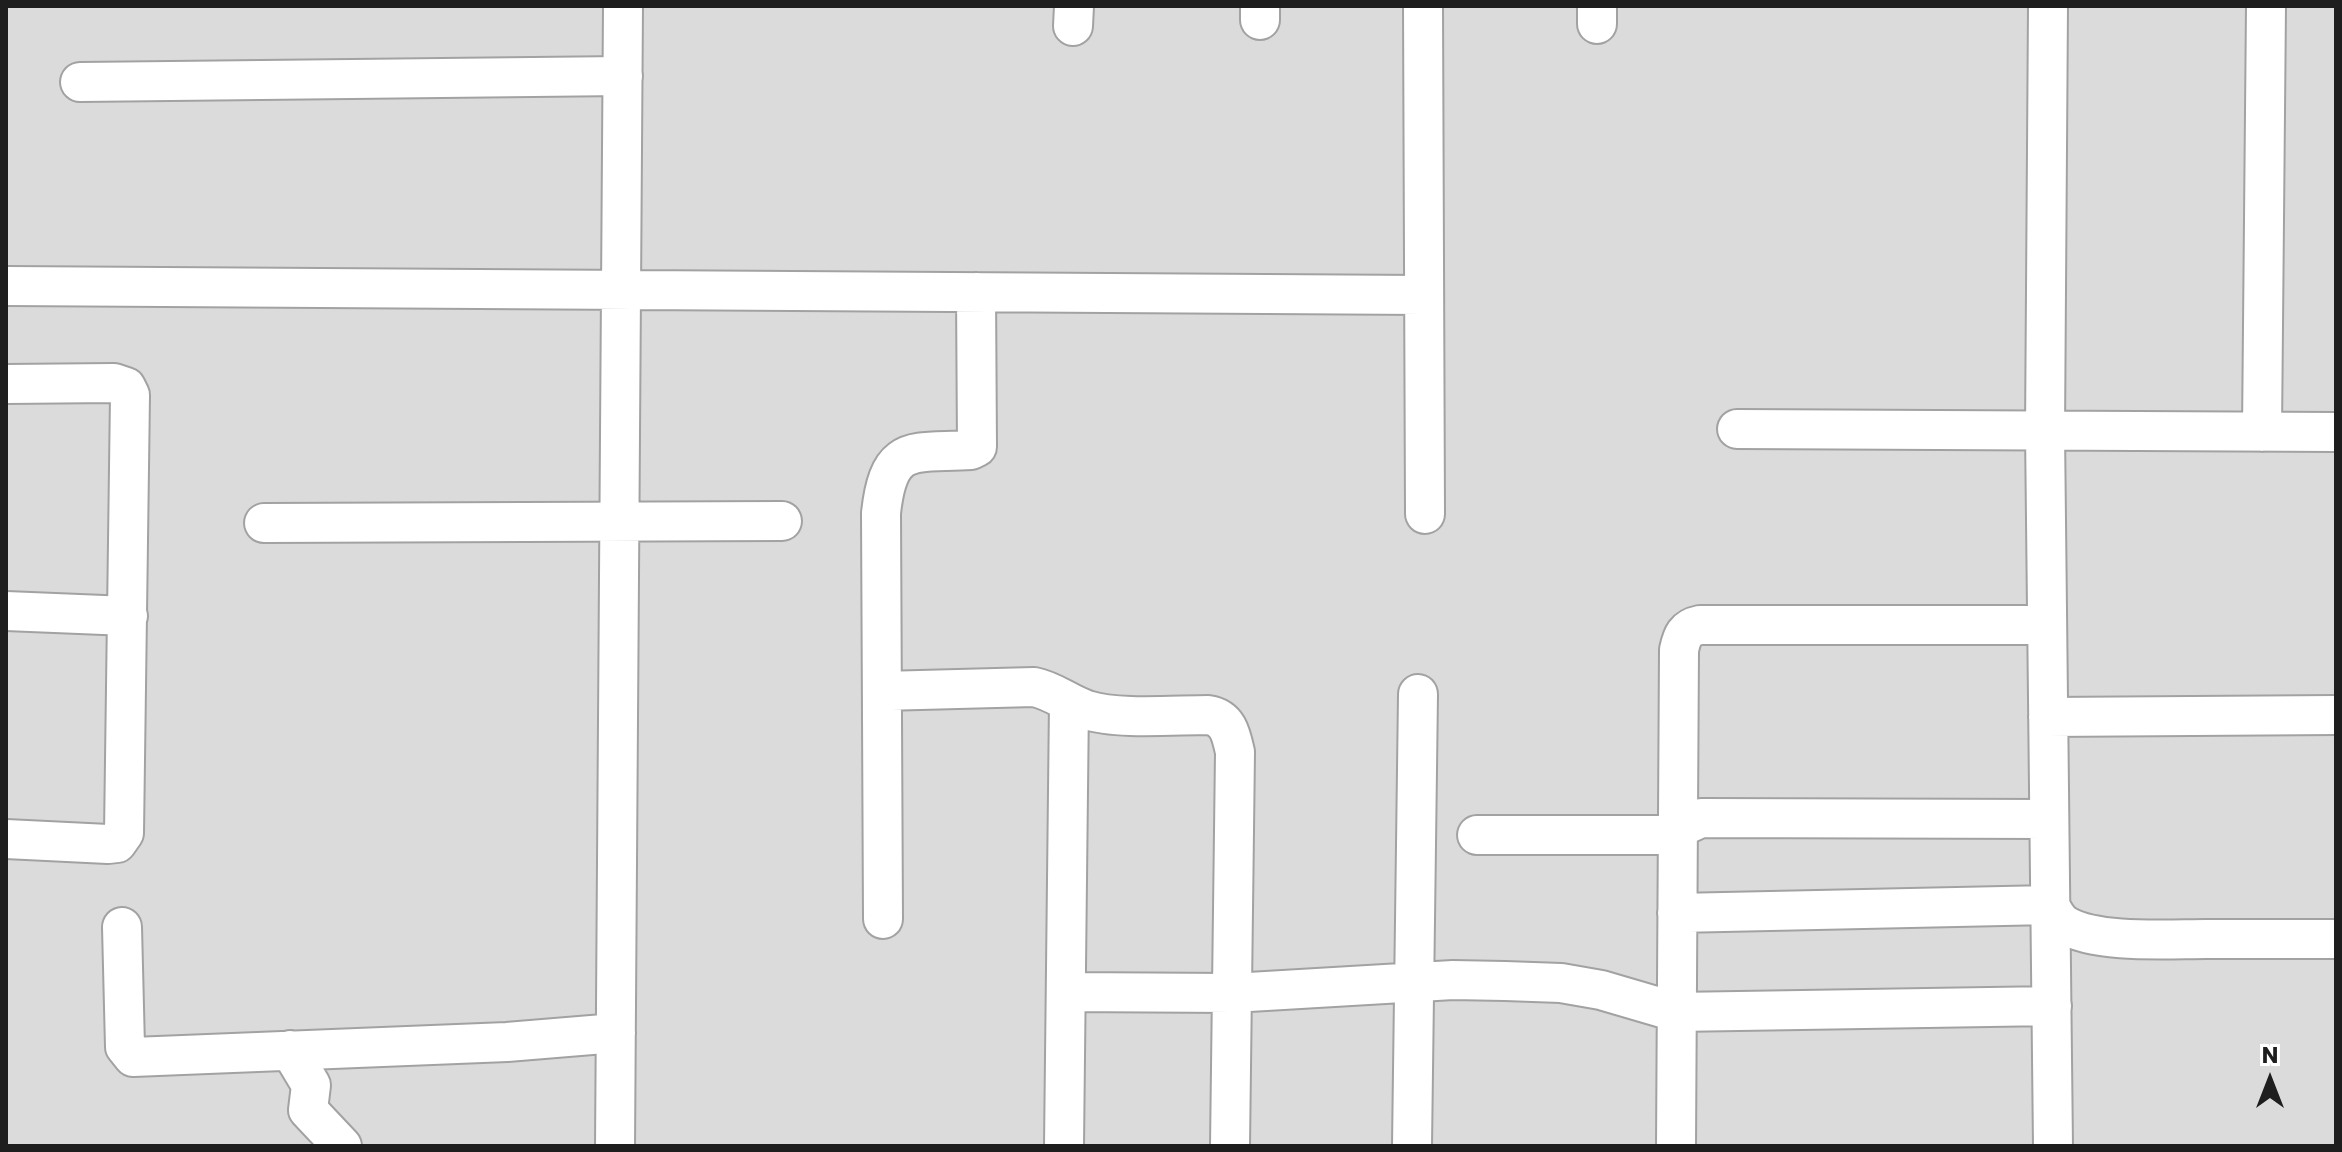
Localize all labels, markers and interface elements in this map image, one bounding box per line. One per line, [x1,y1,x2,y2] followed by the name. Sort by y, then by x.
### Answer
[2230,1040,2310,1120] north arrow
[2262,1040,2278,1071] text: N

